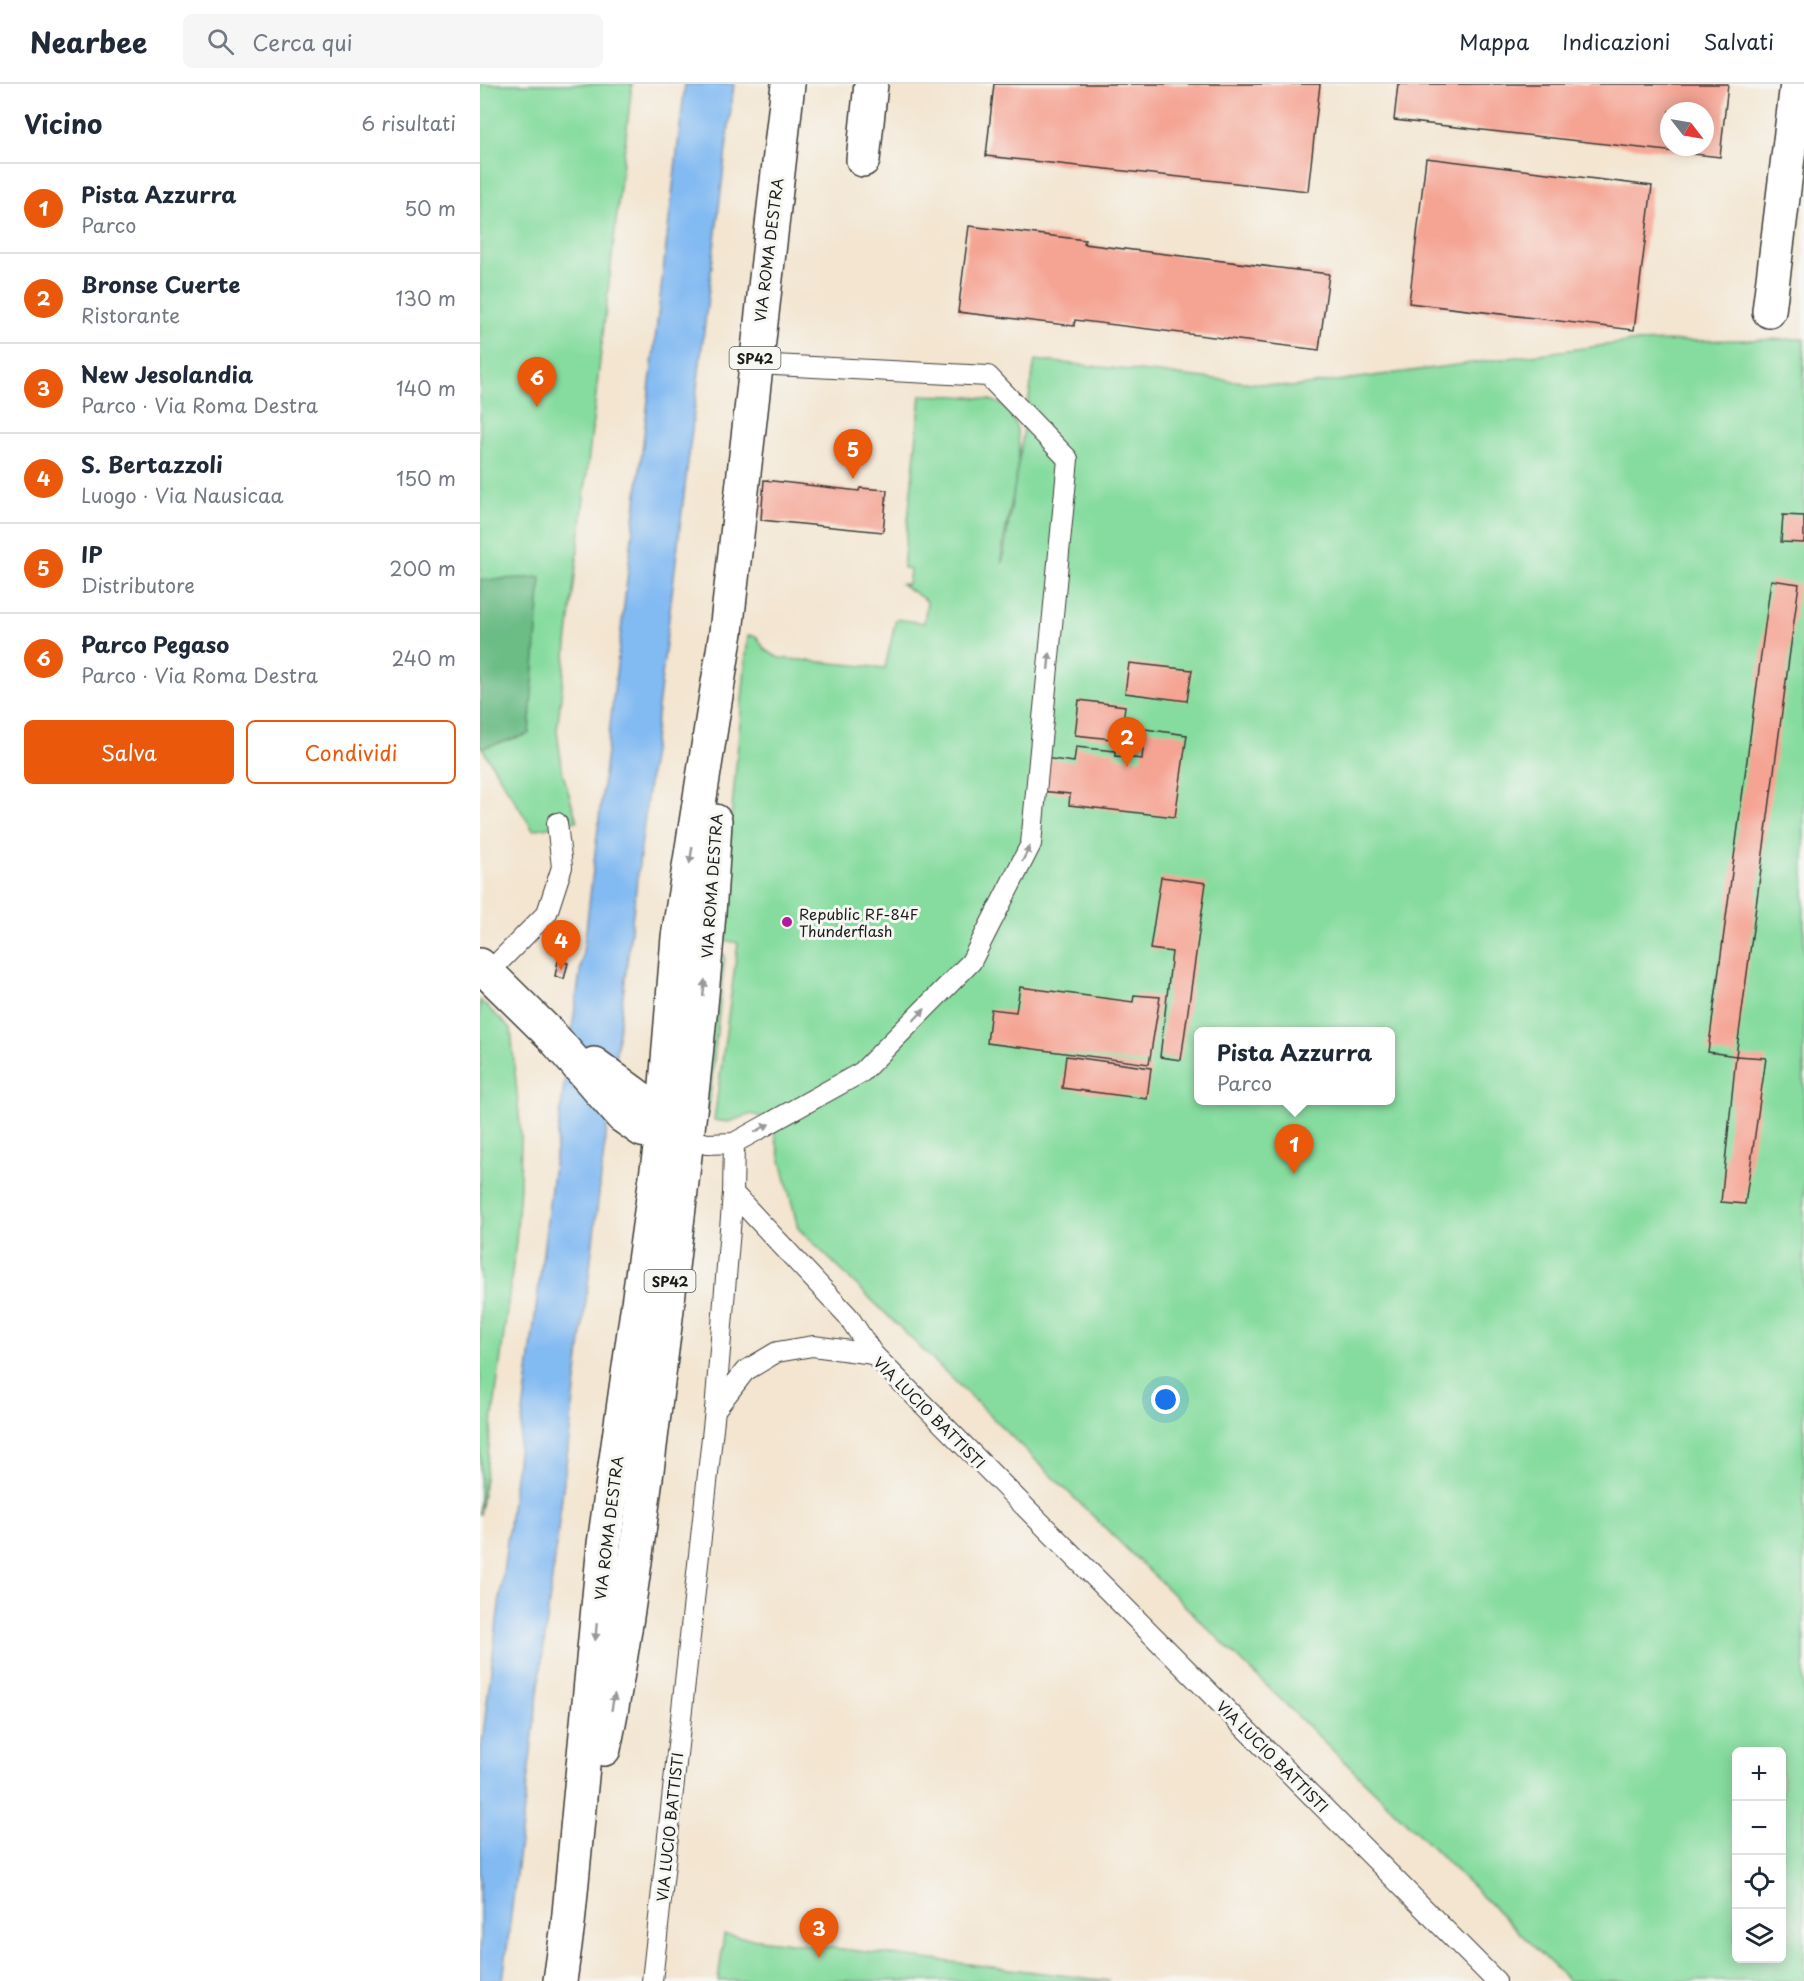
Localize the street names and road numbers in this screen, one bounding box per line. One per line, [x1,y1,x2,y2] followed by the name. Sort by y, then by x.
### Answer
[748,177,788,323] street label: VIA ROMA DESTRA
[730,347,780,369] road number: SP42
[694,813,728,959] street label: VIA ROMA DESTRA
[644,1270,696,1292] road number: SP42
[869,1351,991,1473] street label: VIA LUCIO BATTISTI
[588,1455,628,1601] street label: VIA ROMA DESTRA
[1212,1695,1334,1817] street label: VIA LUCIO BATTISTI
[650,1751,688,1903] street label: VIA LUCIO BATTISTI

